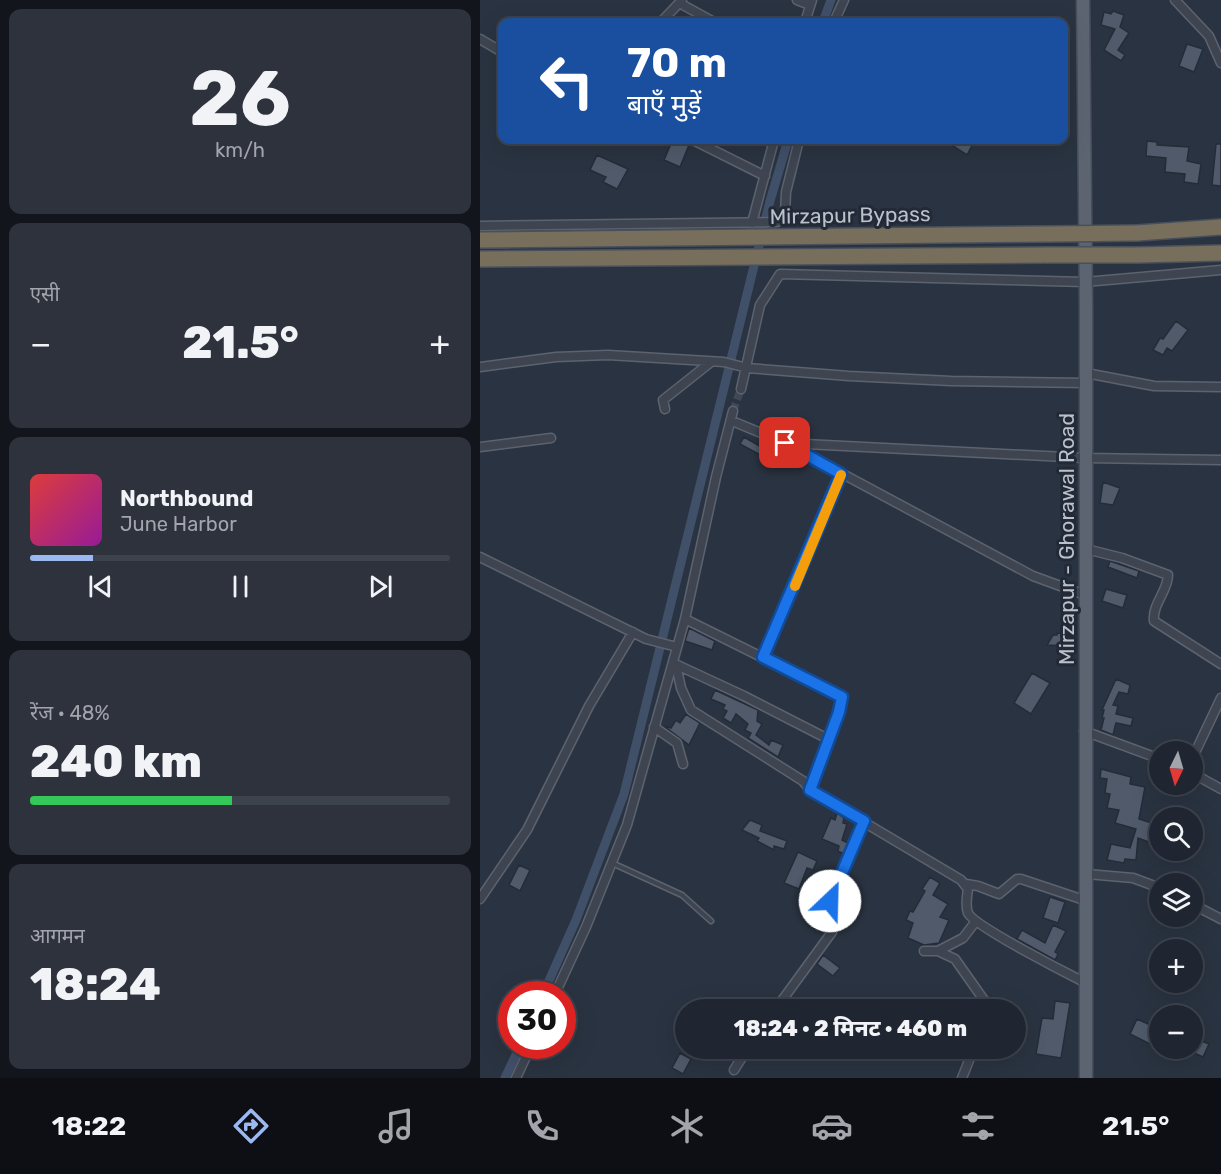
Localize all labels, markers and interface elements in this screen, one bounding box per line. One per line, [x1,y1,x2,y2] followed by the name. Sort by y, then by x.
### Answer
[627,38,727,88] text: 70 m
[528,42,606,120] icon: left
[189,52,291,145] text: 26
[627,89,702,121] text: बाएँ मुड़ें
[215,138,265,162] text: km/h
[769,201,931,229] street label: Mirzapur Bypass
[30,282,60,306] text: एसी
[182,316,299,369] text: 21.5°
[30,324,51,363] text: −
[429,324,450,363] text: +
[1054,413,1079,665] street label: Mirzapur - Ghorawal Road
[759,417,810,468] pin
[768,426,801,459] icon: arrive
[120,485,253,512] text: Northbound
[120,512,237,536] text: June Harbor
[84,570,117,603] icon: previous
[224,570,257,603] icon: pause
[364,570,397,603] icon: next
[30,701,110,725] text: रेंज · 48%
[30,735,202,788] text: 240 km
[1149,741,1203,795] north arrow
[1149,741,1203,1059] map controls
[1149,807,1203,861] button: search
[798,869,862,933] position arrow
[1149,873,1203,927] button: layers
[30,924,85,948] text: आगमन
[1149,939,1203,993] button: +
[30,958,161,1011] text: 18:24
[498,981,576,1059] speed limit sign: 30
[1149,1005,1203,1059] button: −
[734,1015,967,1042] text: 18:24 · 2 मिनट · 460 m
[230,1105,272,1147] icon: directions
[375,1105,417,1147] icon: music
[521,1105,563,1147] icon: phone
[666,1105,708,1147] icon: climate
[811,1105,853,1147] icon: car
[957,1105,999,1147] icon: filters
[52,1110,126,1142] text: 18:22
[1102,1110,1169,1142] text: 21.5°

